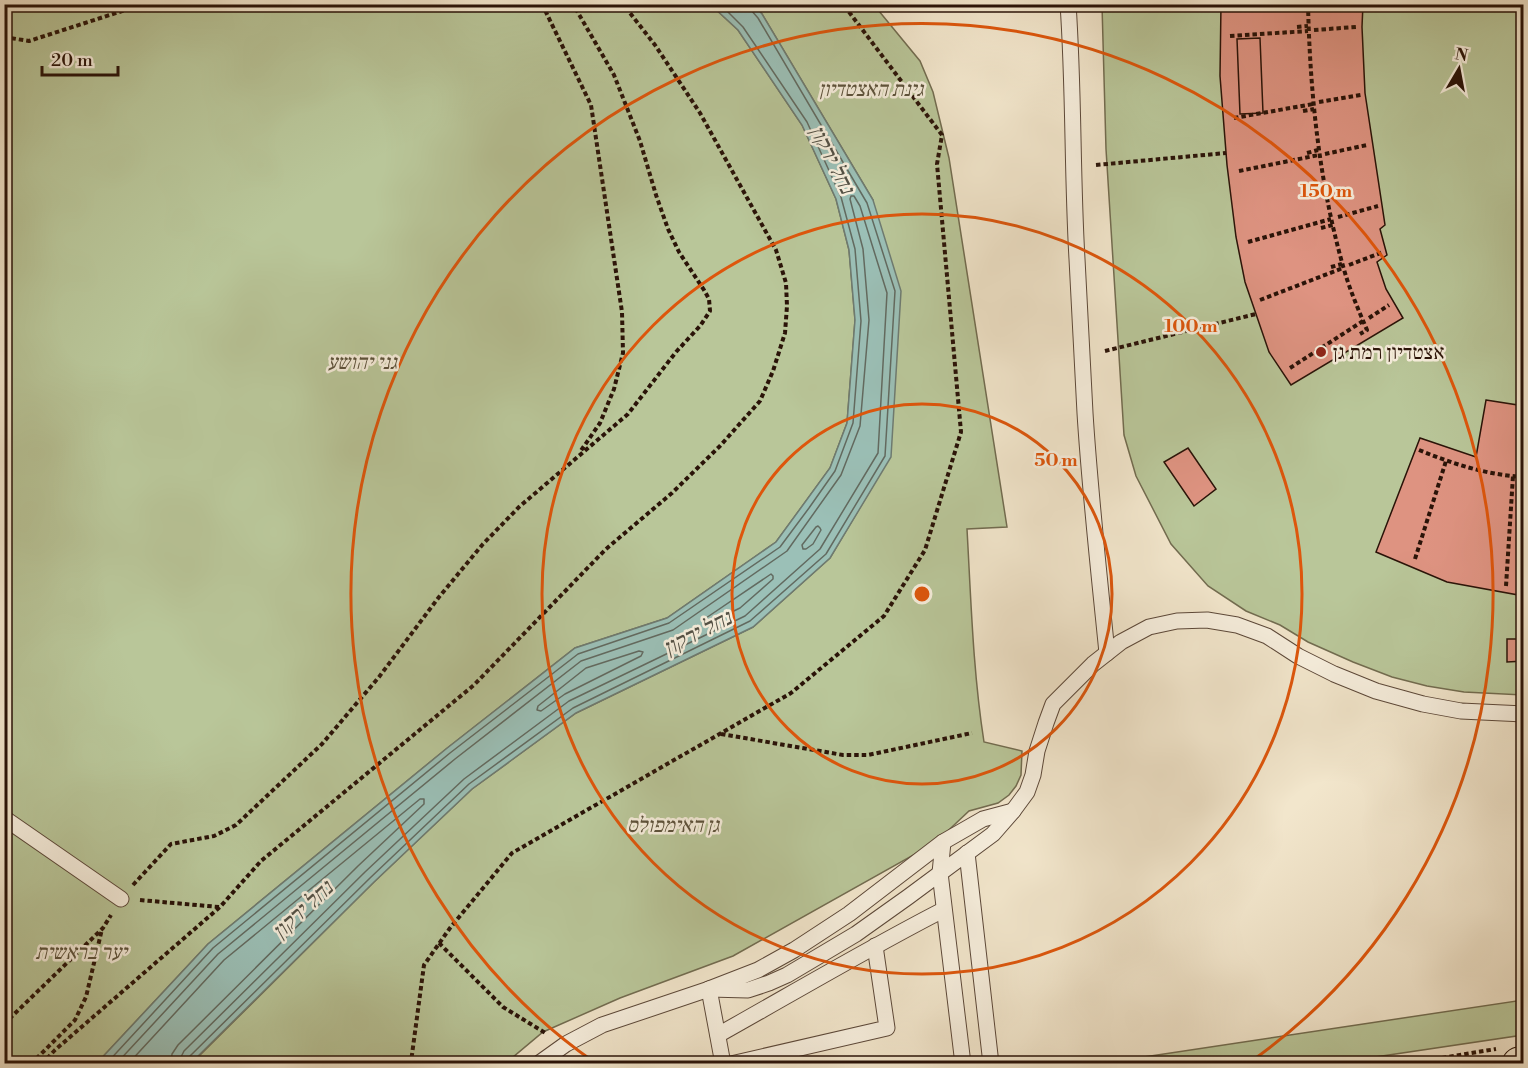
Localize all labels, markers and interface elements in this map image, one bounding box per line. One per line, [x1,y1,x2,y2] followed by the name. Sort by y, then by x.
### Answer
[42,39,118,77] scale bar
[1429,39,1489,99] north arrow
[1453,44,1470,66] text: N
[51,49,93,72] text: 20 m
[819,77,925,103] park label: גינת האצטדיון
[803,121,861,200] water label: נחל ירקון
[1300,180,1353,203] text: 150 m
[1164,315,1218,338] text: 100 m
[1333,340,1445,366] place label: אצטדיון רמת גן
[1314,345,1328,359] marker: אצטדיון רמת גן
[327,350,399,376] park label: גני יהושע
[1034,449,1078,472] text: 50 m
[912,584,932,604] centre of rings
[659,604,738,662] water label: נחל ירקון
[627,813,721,839] park label: גן האימפולס
[267,874,340,945] water label: נחל ירקון
[35,940,129,966] park label: יער בראשית

